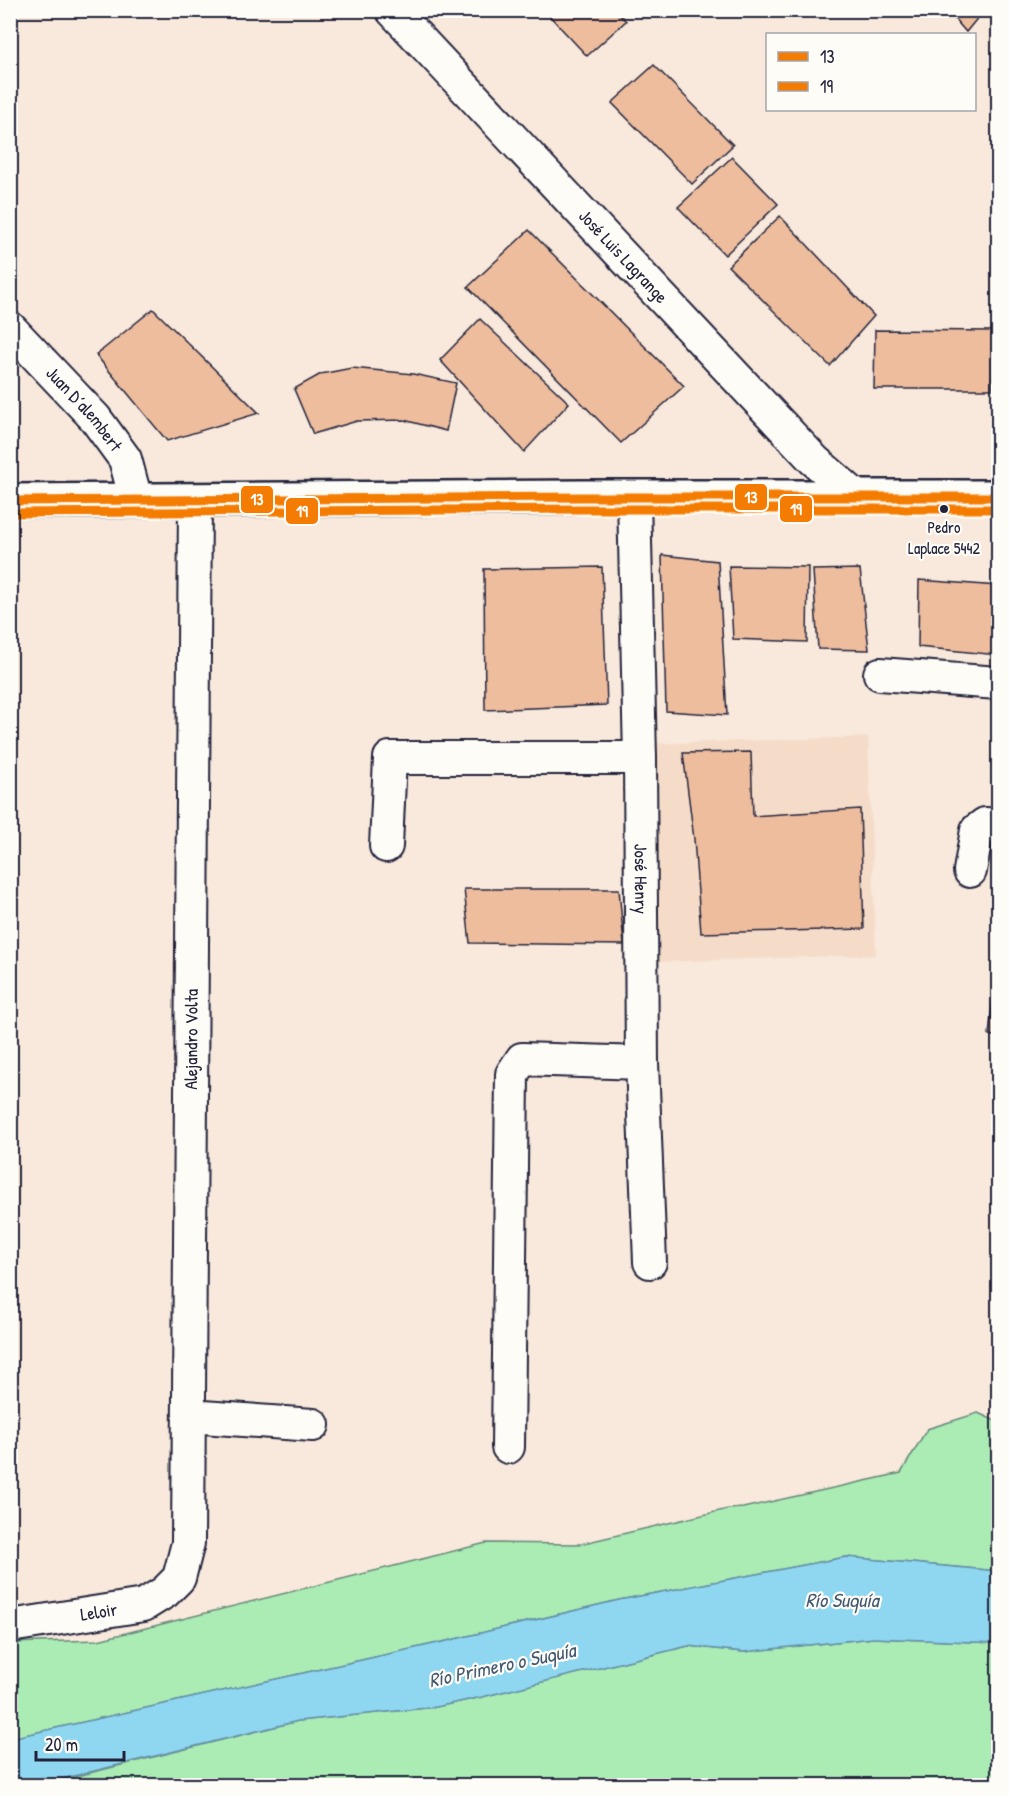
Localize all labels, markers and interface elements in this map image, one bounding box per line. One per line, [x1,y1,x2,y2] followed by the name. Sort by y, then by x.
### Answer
[766,33,976,111] legend
[820,44,835,69] text: 13
[820,74,834,99] text: 19
[573,204,674,309] street label: José Luis Lagrange
[41,361,129,457] street label: Juan D´alembert
[734,483,768,511] line badge: 13
[240,485,274,514] line badge: 13
[745,486,757,508] text: 13
[251,488,263,510] text: 13
[779,495,813,523] line badge: 19
[285,497,319,525] line badge: 19
[790,498,802,520] text: 19
[296,500,308,522] text: 19
[938,503,950,515] marker: Pedro Laplace 5442
[908,516,981,559] place label: Pedro Laplace 5442
[629,844,654,915] street label: José Henry
[178,989,204,1090] street label: Alejandro Volta
[806,1586,881,1614] water label: Río Suquía
[79,1596,119,1627] street label: Leloir
[426,1635,580,1694] water label: Río Primero o Suquía
[36,1724,124,1762] scale bar
[45,1732,78,1757] text: 20 m

